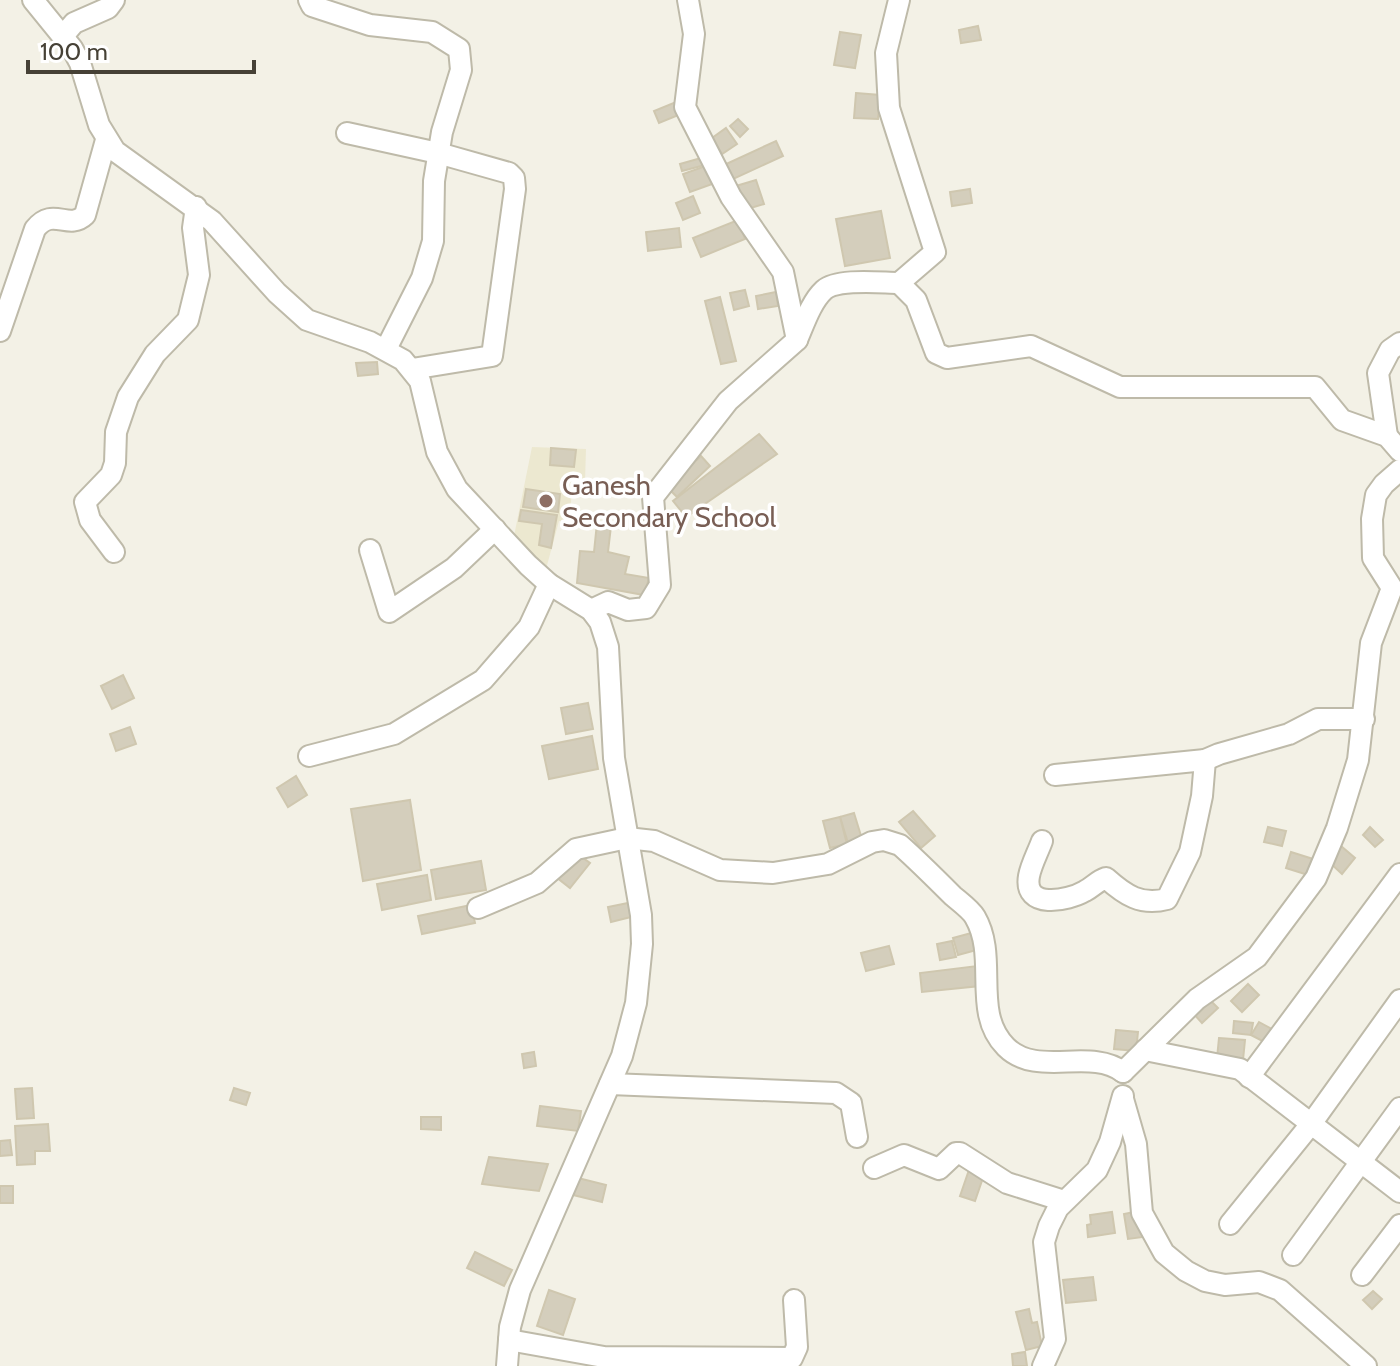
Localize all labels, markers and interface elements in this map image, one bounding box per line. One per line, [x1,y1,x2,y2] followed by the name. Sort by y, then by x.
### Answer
[28,24,254,74] scale bar
[40,37,108,66] text: 100 m
[562,468,777,534] place label: Ganesh Secondary School
[537,492,555,510] marker: Ganesh Secondary School

